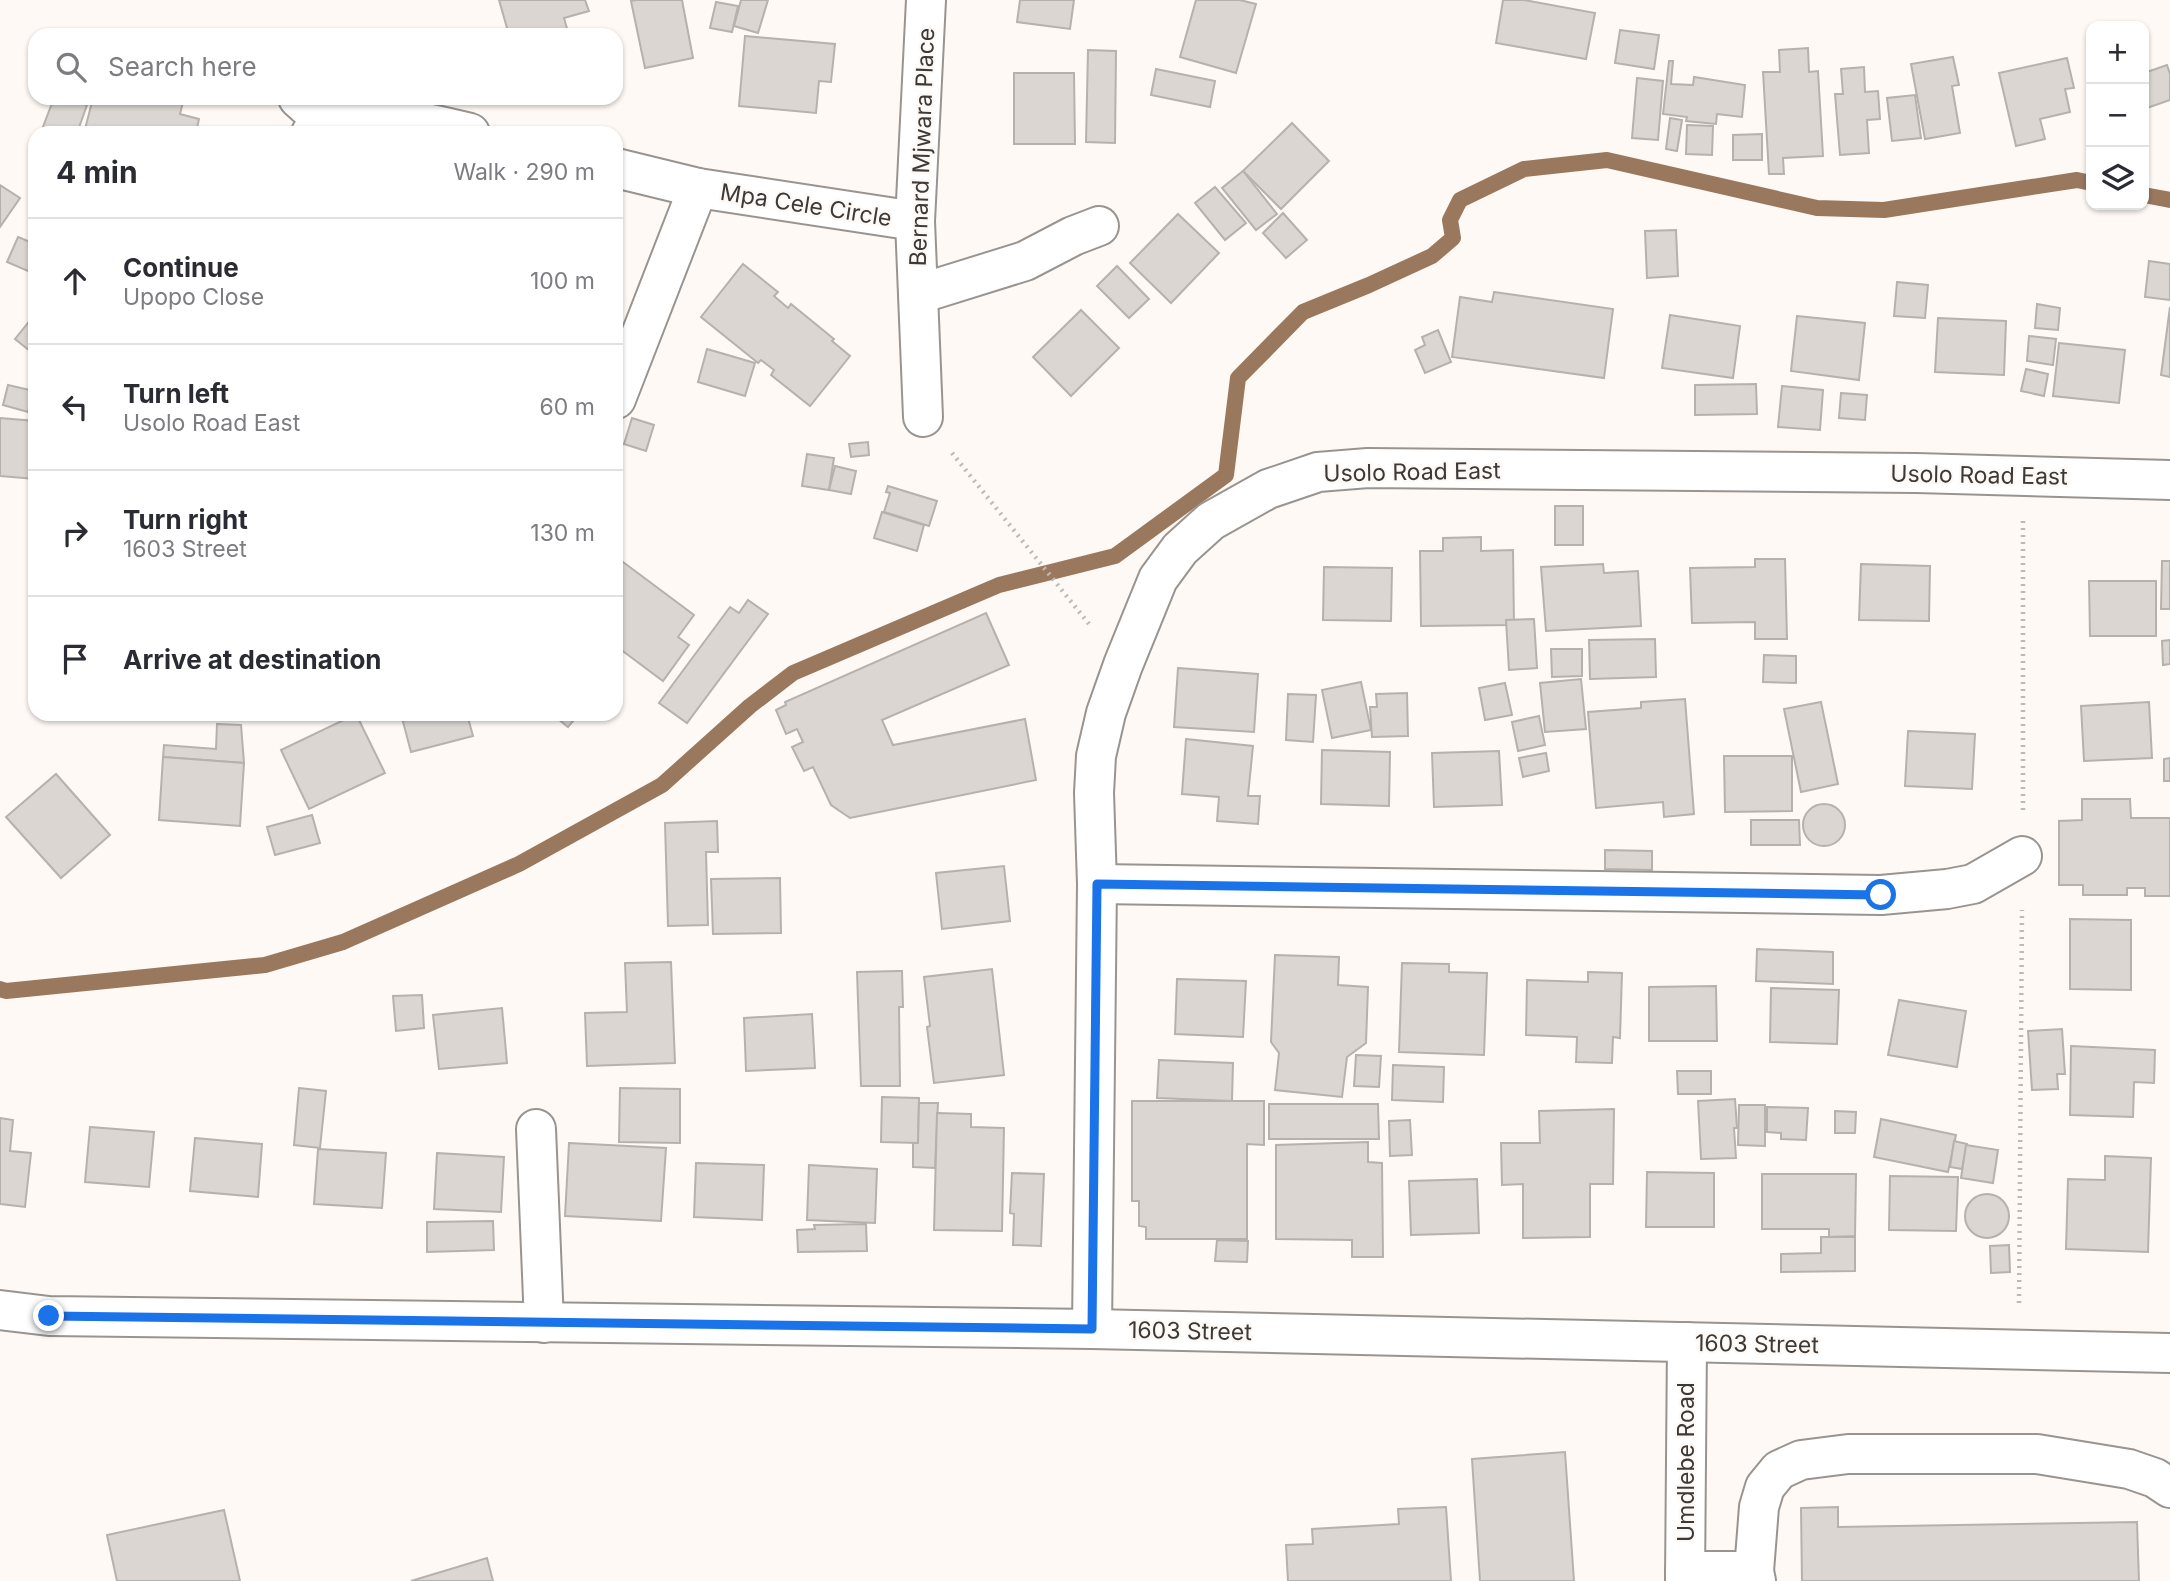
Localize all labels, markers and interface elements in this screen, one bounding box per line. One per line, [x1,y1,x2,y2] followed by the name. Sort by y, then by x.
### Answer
[2086,21,2149,210] map controls
[2086,21,2149,84] button: +
[904,27,940,267] street label: Bernard Mjwara Place
[28,28,623,105] search box
[52,48,90,86] icon: search
[108,51,257,82] text: Search here
[2086,84,2149,147] button: −
[2086,147,2149,210] button: layers
[56,154,138,190] text: 4 min
[453,158,595,186] text: Walk · 290 m
[718,178,894,232] street label: Mpa Cele Circle
[123,252,239,283] text: Continue
[56,262,94,300] icon: ahead
[530,267,595,295] text: 100 m
[123,283,264,311] text: Upopo Close
[123,378,229,409] text: Turn left
[56,388,94,426] icon: left
[540,393,595,421] text: 60 m
[123,409,300,437] text: Usolo Road East
[1323,456,1501,488] street label: Usolo Road East
[1890,459,2068,491] street label: Usolo Road East
[123,504,248,535] text: Turn right
[56,514,94,552] icon: right
[530,519,595,547] text: 130 m
[123,535,247,563] text: 1603 Street
[56,640,94,678] icon: arrive
[123,644,382,675] text: Arrive at destination
[1865,879,1896,910] route start
[33,1300,64,1331] route end
[1128,1316,1253,1346] street label: 1603 Street
[1695,1329,1820,1359] street label: 1603 Street
[1672,1382,1700,1542] street label: Umdlebe Road

